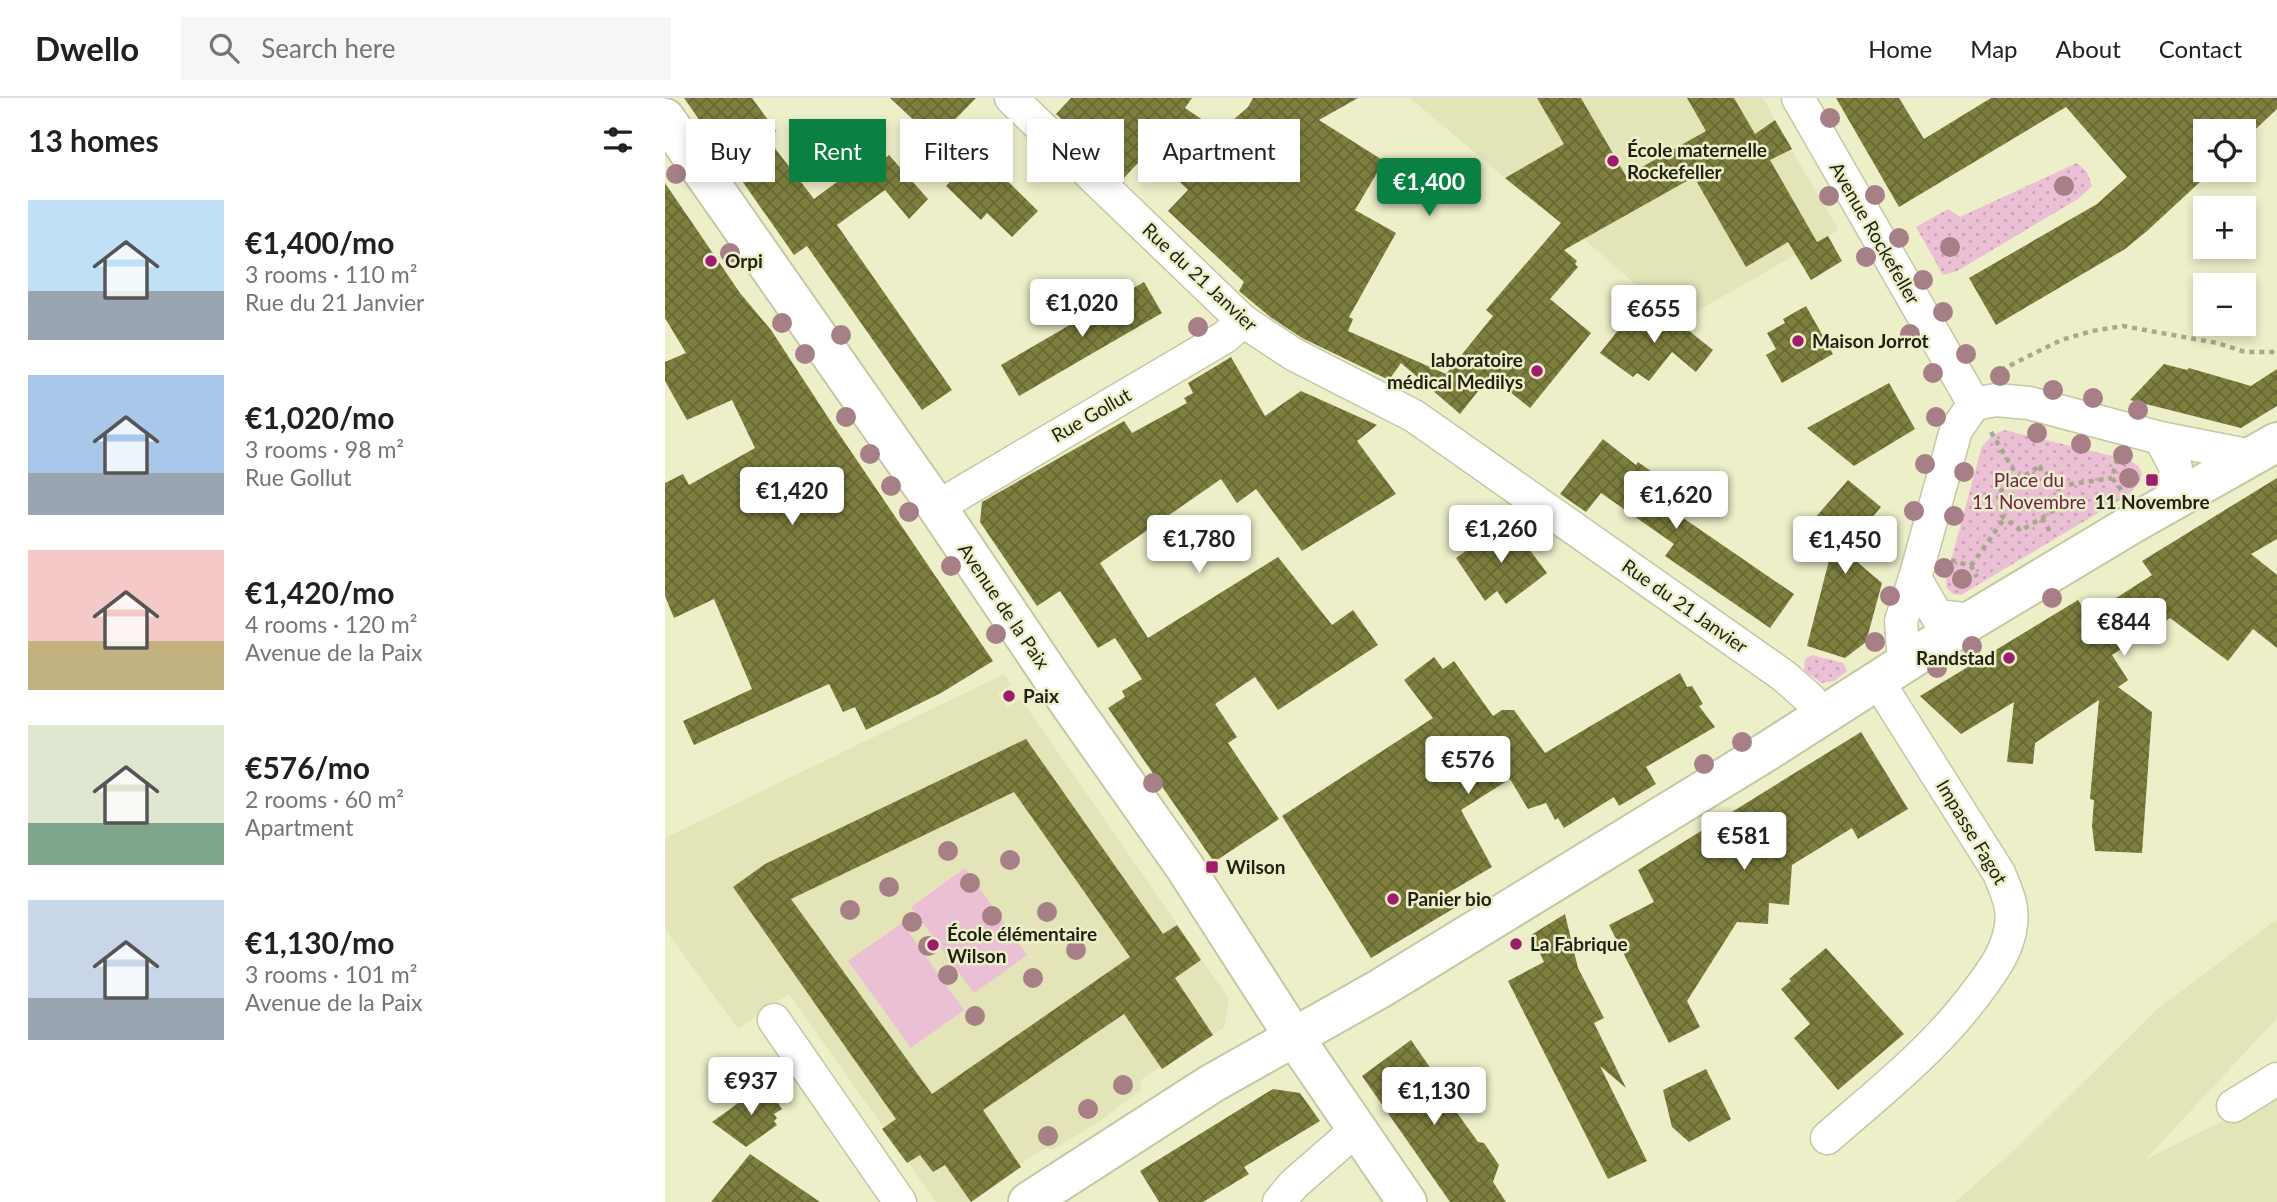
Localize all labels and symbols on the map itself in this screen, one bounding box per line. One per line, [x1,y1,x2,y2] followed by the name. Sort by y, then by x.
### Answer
[1627,138,1767,183] place label: École maternelle Rockefeller
[1605,153,1621,169] marker: École maternelle Rockefeller
[1372,158,1486,218] pin: €1,400
[1825,158,1925,308] street label: Avenue Rockefeller
[1138,218,1262,336] street label: Rue du 21 Janvier
[725,249,763,272] place label: Orpi
[703,253,719,269] marker: Orpi
[1025,280,1139,339] pin: €1,020
[1613,286,1695,345] pin: €655
[1812,329,1929,352] place label: Maison Jorrot
[1790,333,1806,349] marker: Maison Jorrot
[1387,348,1523,393] place label: laboratoire médical Medilys
[1529,363,1545,379] marker: laboratoire médical Medilys
[1047,383,1135,447] street label: Rue Gollut
[735,468,849,527] pin: €1,420
[1972,468,2086,513] park label: Place du 11 Novembre
[1619,472,1733,531] pin: €1,620
[2144,472,2160,488] marker: 11 Novembre
[2094,490,2210,513] place label: 11 Novembre
[1444,505,1558,565] pin: €1,260
[1142,516,1256,575] pin: €1,780
[1788,517,1902,576] pin: €1,450
[954,538,1055,673] street label: Avenue de la Paix
[1618,554,1753,658] street label: Rue du 21 Janvier
[2083,598,2165,658] pin: €844
[1916,646,1995,669] place label: Randstad
[2001,650,2017,666] marker: Randstad
[1023,684,1059,707] place label: Paix
[1001,688,1017,704] marker: Paix
[1427,736,1509,796] pin: €576
[1932,775,2013,888] street label: Impasse Fagot
[1703,812,1785,872] pin: €581
[1226,855,1285,878] place label: Wilson
[1204,859,1220,875] marker: Wilson
[1407,887,1492,910] place label: Panier bio
[1385,891,1401,907] marker: Panier bio
[947,922,1097,967] place label: École élémentaire Wilson
[1530,932,1628,955] place label: La Fabrique
[1508,936,1524,952] marker: La Fabrique
[925,937,941,953] marker: École élémentaire Wilson
[710,1058,792,1117] pin: €937
[1377,1068,1491,1127] pin: €1,130

